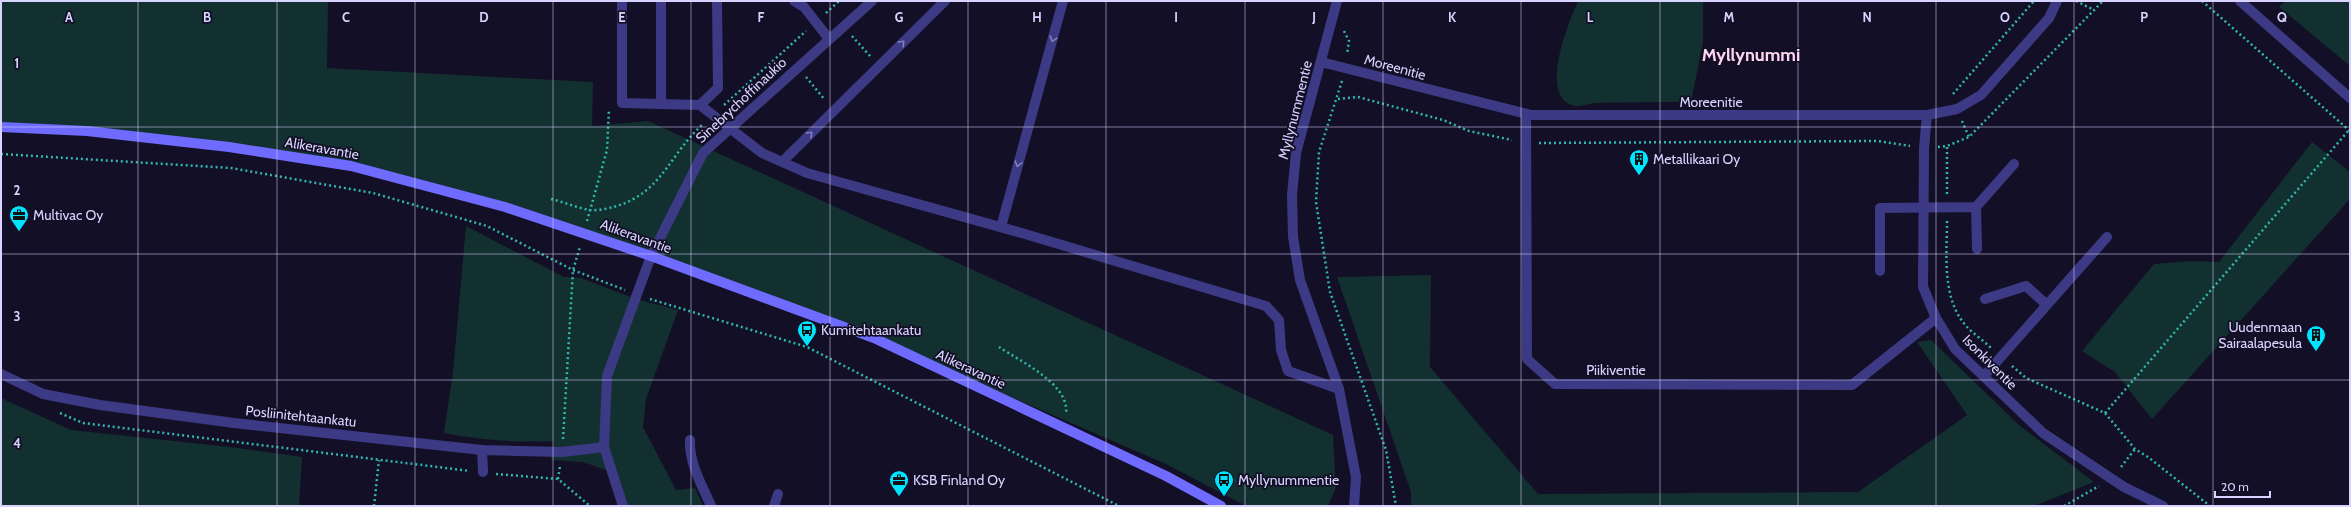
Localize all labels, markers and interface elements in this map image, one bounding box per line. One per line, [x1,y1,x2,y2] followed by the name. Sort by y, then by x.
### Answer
[65,9,74,25] text: A
[203,9,211,25] text: B
[342,9,350,25] text: C
[479,9,489,25] text: D
[618,9,626,25] text: E
[758,9,765,25] text: F
[895,9,904,25] text: G
[1032,9,1042,25] text: H
[1174,9,1178,25] text: I
[1311,9,1316,25] text: J
[1448,9,1457,25] text: K
[1587,9,1594,25] text: L
[1724,9,1735,25] text: M
[1862,9,1872,25] text: N
[2000,9,2010,25] text: O
[2140,9,2148,25] text: P
[2277,9,2287,25] text: Q
[1049,35,1058,42] one-way arrow
[897,40,905,48] one-way arrow
[1702,44,1800,66] district label: Myllynummi
[1362,50,1428,84] street label: Moreenitie
[692,53,790,147] street label: Sinebrychoffinaukio
[15,55,19,71] text: 1
[1274,59,1316,161] street label: Myllynummentie
[1679,93,1743,111] street label: Moreenitie
[805,131,813,139] one-way arrow
[284,133,360,163] street label: Alikeravantie
[1628,148,1650,176] building icon: Metallikaari Oy
[1653,150,1740,168] place label: Metallikaari Oy
[1015,161,1023,167] one-way arrow
[14,182,21,198] text: 2
[8,204,30,232] office icon: Multivac Oy
[33,206,103,224] place label: Multivac Oy
[598,215,674,257] street label: Alikeravantie
[13,308,21,324] text: 3
[2218,318,2302,352] place label: Uudenmaan Sairaalapesula
[796,319,818,347] bus stop icon: Kumitehtaankatu
[821,321,921,339] place label: Kumitehtaankatu
[2305,324,2327,352] building icon: Uudenmaan Sairaalapesula
[1959,331,2021,393] street label: Isonkiventie
[933,345,1009,393] street label: Alikeravantie
[1586,361,1646,379] street label: Piikiventie
[245,401,357,431] street label: Posliinitehtaankatu
[13,435,21,451] text: 4
[888,469,910,497] office icon: KSB Finland Oy
[1213,469,1235,497] bus stop icon: Myllynummentie
[913,471,1005,489] place label: KSB Finland Oy
[1238,471,1339,489] place label: Myllynummentie
[2215,473,2270,499] scale bar
[2221,479,2249,494] text: 20 m

